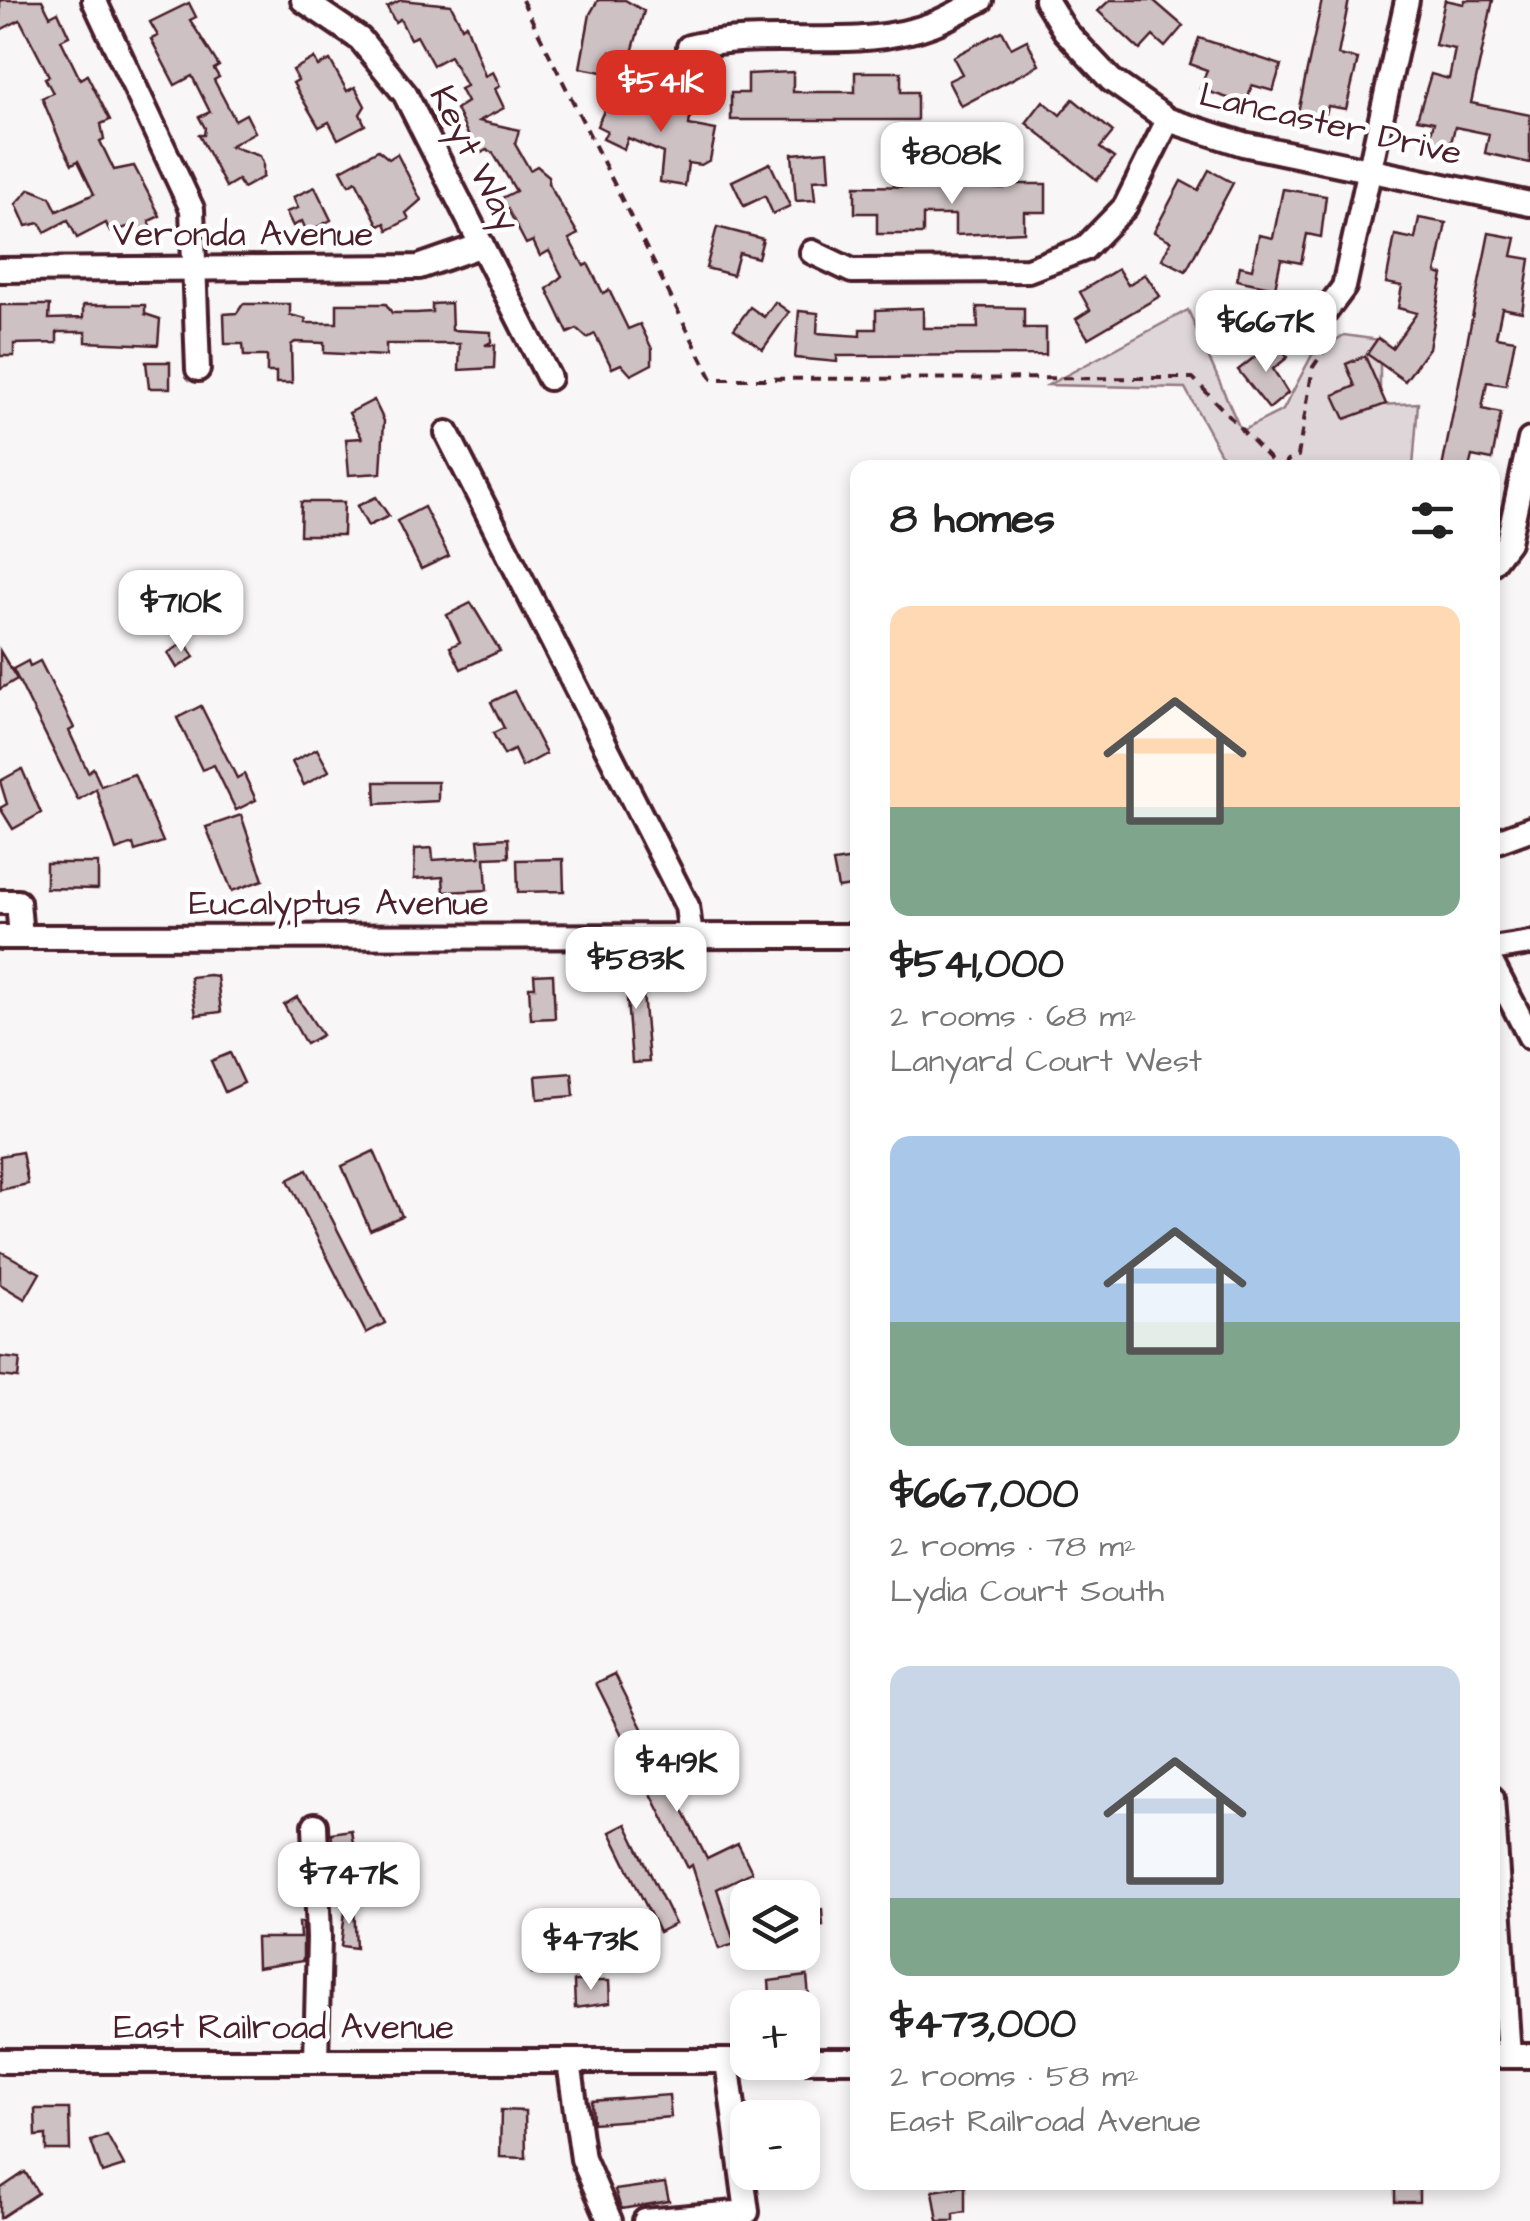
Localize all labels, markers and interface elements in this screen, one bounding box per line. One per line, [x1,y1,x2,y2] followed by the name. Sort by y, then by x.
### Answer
[591,50,731,135] pin: $541K
[618,60,704,105] text: $541K
[1195,70,1467,178] street label: Lancaster Drive
[416,77,532,240] street label: Keyt Way
[882,122,1022,207] pin: $808K
[903,132,1001,177] text: $808K
[113,210,373,259] street label: Veronda Avenue
[1196,290,1336,375] pin: $667K
[1218,300,1315,345] text: $667K
[890,491,1055,549] text: 8 homes
[1405,493,1460,548] icon: filters
[111,570,251,655] pin: $710K
[140,580,222,625] text: $710K
[1085,671,1265,851] icon: home
[189,879,489,929] street label: Eucalyptus Avenue
[566,927,706,1012] pin: $583K
[890,936,1064,994] text: $541,000
[588,937,684,982] text: $583K
[890,994,1136,1039] text: 2 rooms · 68 m²
[890,1039,1202,1084] text: Lanyard Court West
[1085,1201,1265,1381] icon: home
[890,1466,1079,1524] text: $667,000
[890,1524,1136,1569] text: 2 rooms · 78 m²
[890,1569,1164,1614] text: Lydia Court South
[607,1730,747,1815] pin: $419K
[1085,1731,1265,1911] icon: home
[636,1740,718,1785] text: $419K
[279,1842,419,1927] pin: $747K
[300,1852,398,1897] text: $747K
[730,1880,820,2190] map controls
[730,1880,820,1970] button: layers
[521,1908,661,1993] pin: $473K
[544,1918,638,1963] text: $473K
[730,1990,820,2080] button: +
[890,1996,1076,2054] text: $473,000
[114,2003,454,2052] street label: East Railroad Avenue
[890,2054,1139,2099] text: 2 rooms · 58 m²
[890,2099,1201,2144] text: East Railroad Avenue
[730,2100,820,2190] button: −

